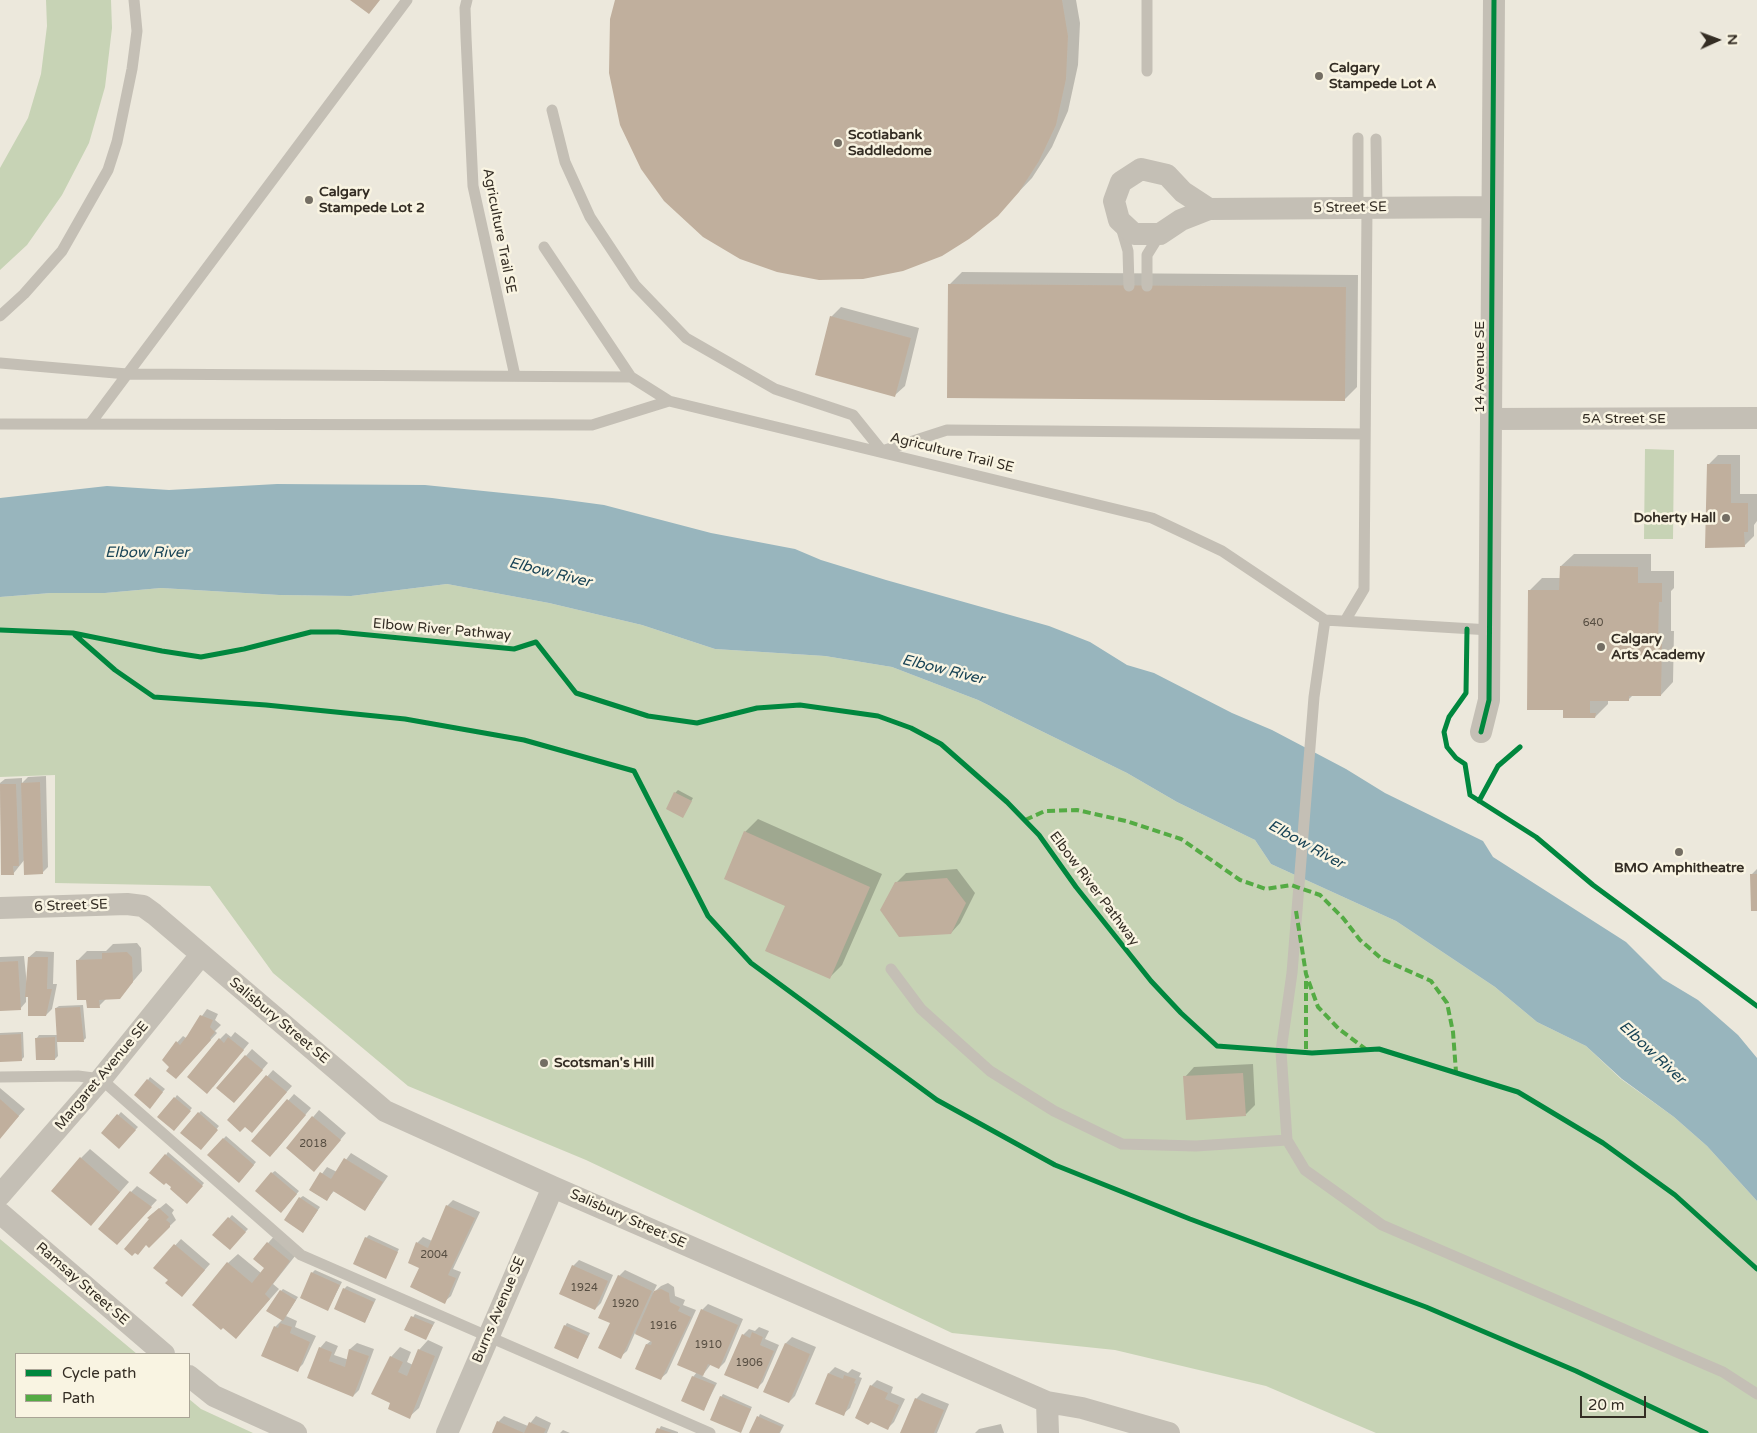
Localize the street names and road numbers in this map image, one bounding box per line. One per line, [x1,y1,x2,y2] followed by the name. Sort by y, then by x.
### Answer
[479,167,519,295] street label: Agriculture Trail SE
[1313,199,1387,217] street label: 5 Street SE
[1472,321,1488,413] street label: 14 Avenue SE
[1582,411,1666,427] street label: 5A Street SE
[888,429,1016,477] street label: Agriculture Trail SE
[372,616,512,644] street label: Elbow River Pathway
[1046,828,1142,950] street label: Elbow River Pathway
[34,896,108,916] street label: 6 Street SE
[226,974,332,1068] street label: Salisbury Street SE
[52,1018,152,1134] street label: Margaret Avenue SE
[567,1186,689,1252] street label: Salisbury Street SE
[32,1239,132,1329] street label: Ramsay Street SE
[469,1254,529,1366] street label: Burns Avenue SE

